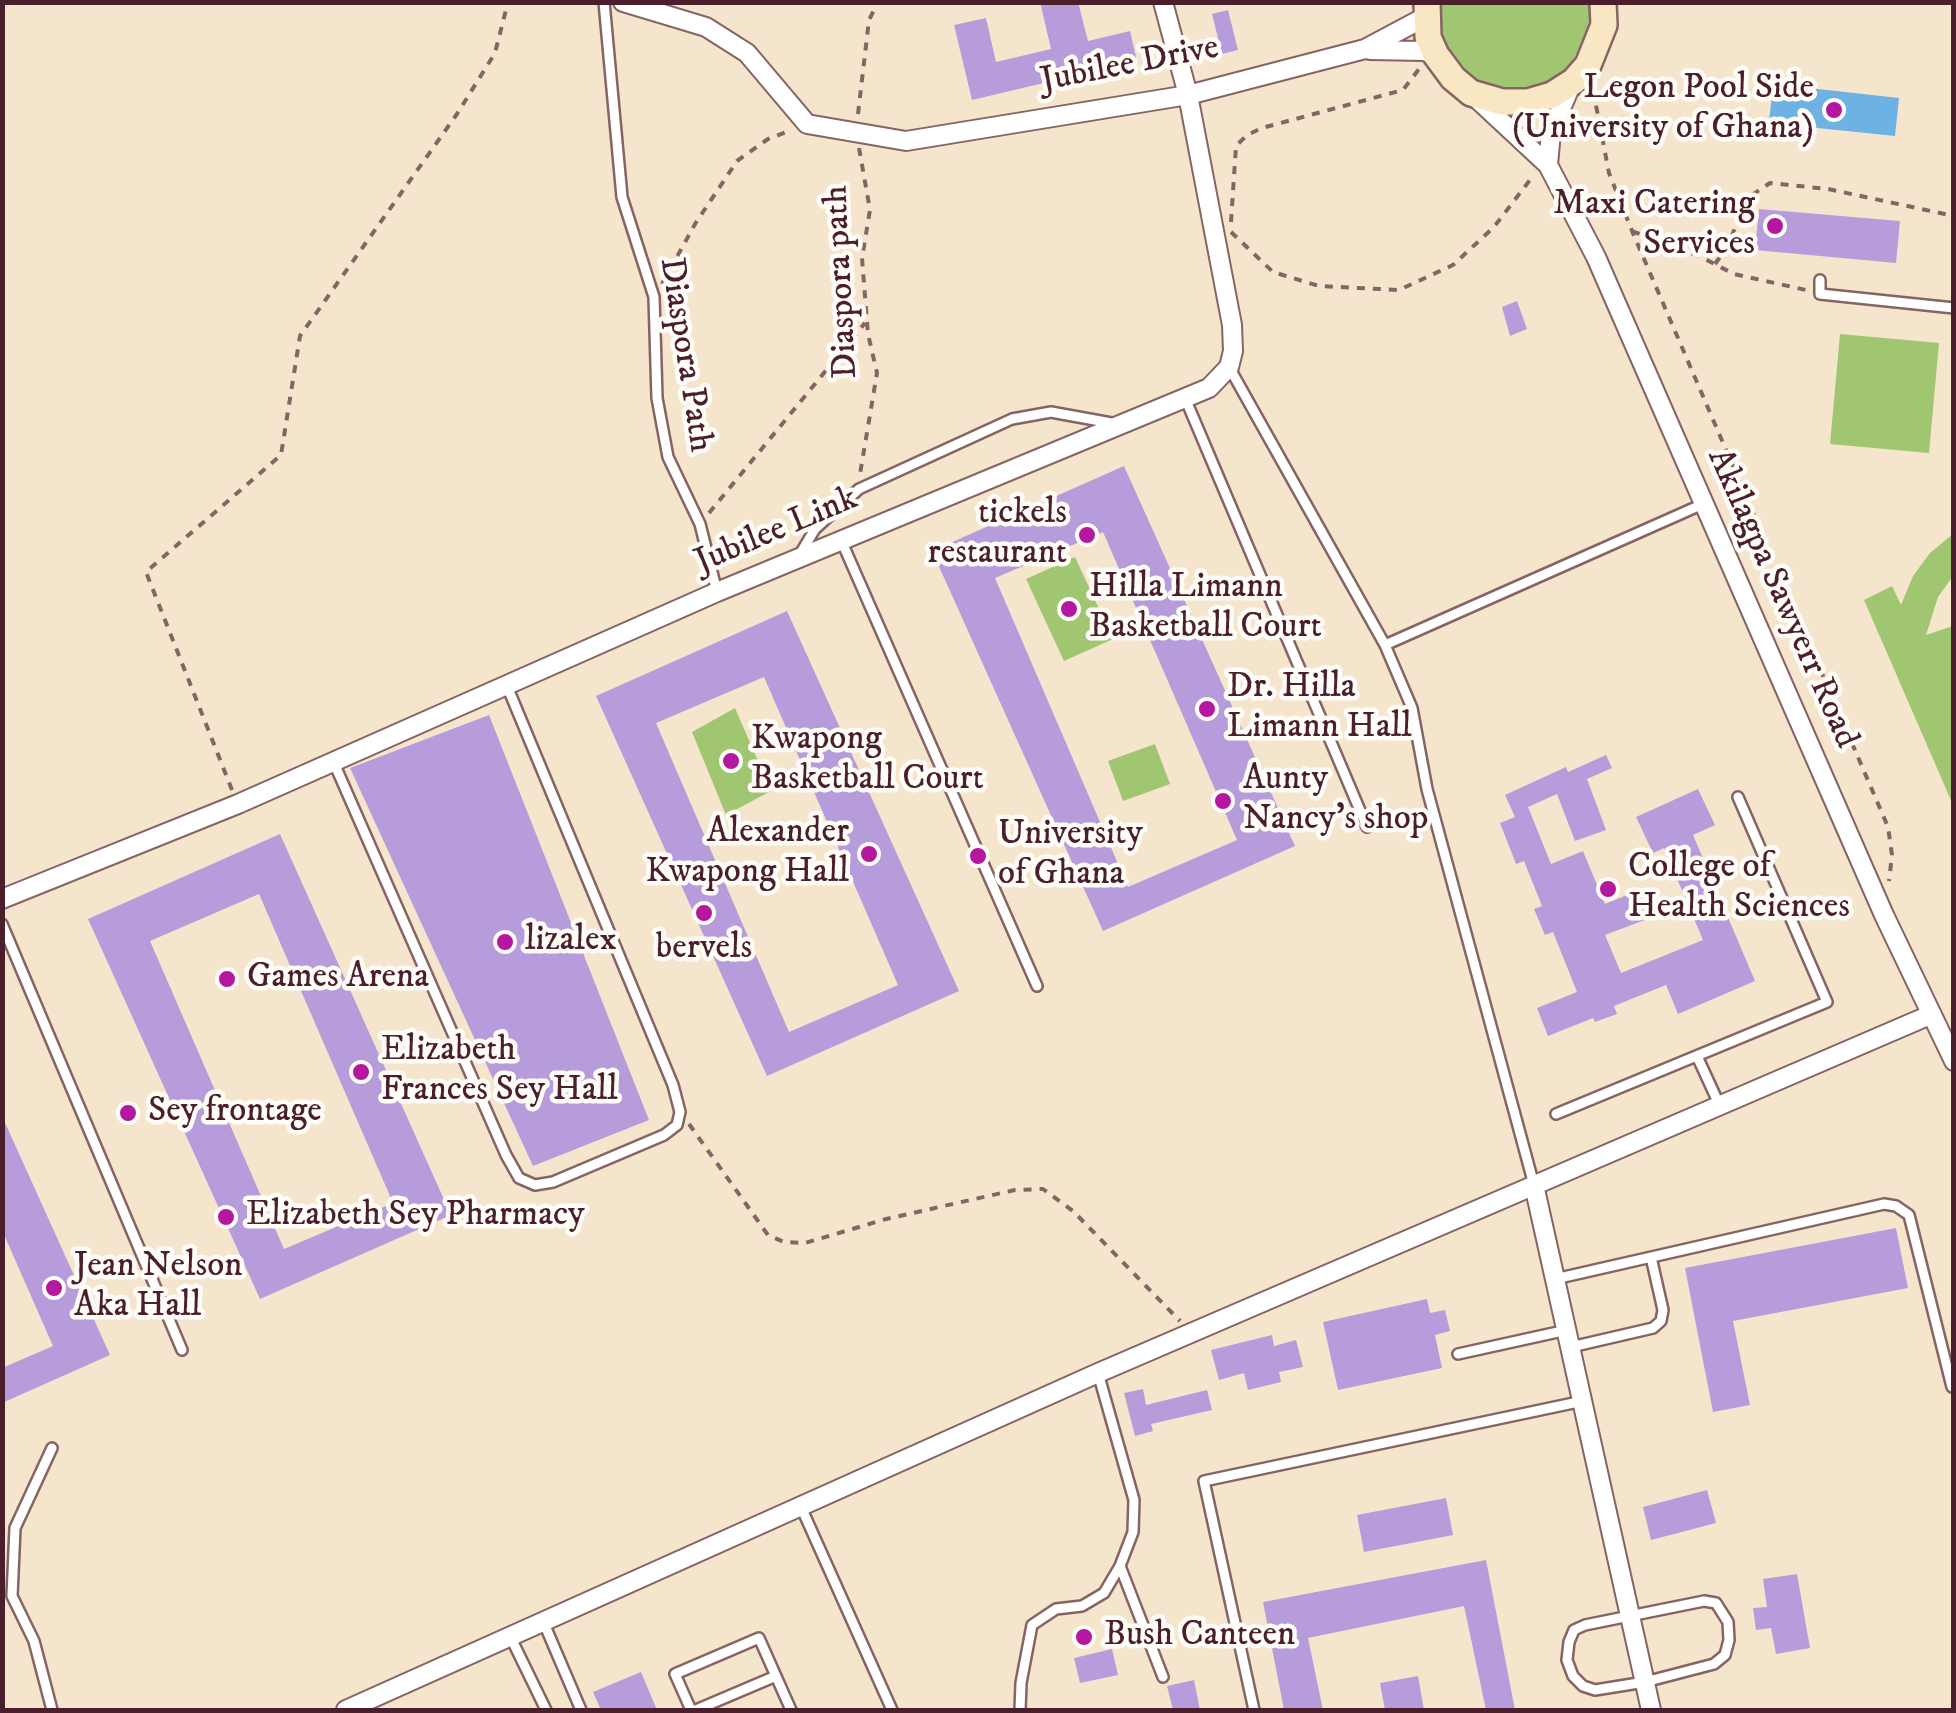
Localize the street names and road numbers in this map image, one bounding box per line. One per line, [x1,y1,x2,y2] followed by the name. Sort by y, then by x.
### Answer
[1037,28,1223,104] street label: Jubilee Drive
[817,184,869,380] street label: Diaspora path
[648,255,720,455] street label: Diaspora Path
[1696,443,1866,755] street label: Akilagpa Sawyerr Road
[689,479,865,585] street label: Jubilee Link

